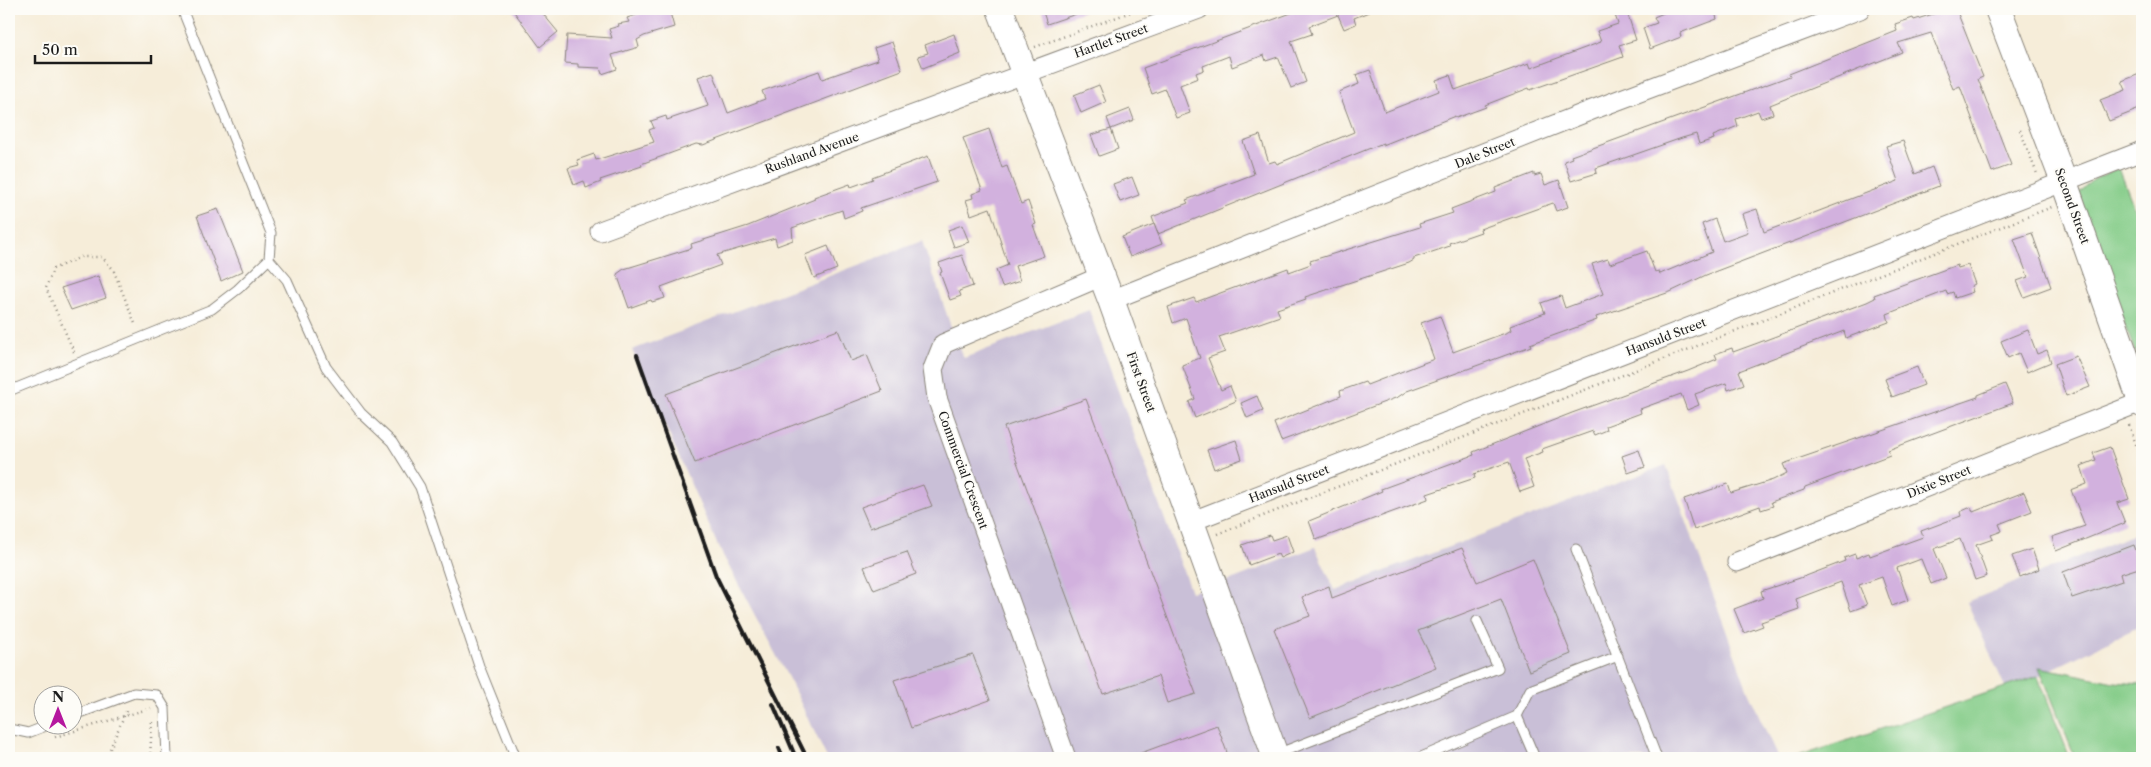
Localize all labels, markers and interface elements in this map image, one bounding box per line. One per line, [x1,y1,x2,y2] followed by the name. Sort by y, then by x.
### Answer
[1072,20,1151,61] street label: Hartlet Street
[35,32,151,64] scale bar
[42,40,78,59] text: 50 m
[763,128,861,177] street label: Rushland Avenue
[1453,133,1518,171] street label: Dale Street
[2052,166,2093,247] street label: Second Street
[1624,314,1709,359] street label: Hansuld Street
[1124,350,1160,415] street label: First Street
[935,409,992,532] street label: Commercial Crescent
[1247,461,1332,506] street label: Hansuld Street
[1904,462,1974,501] street label: Dixie Street
[32,684,82,734] north arrow
[52,688,64,706] text: N

